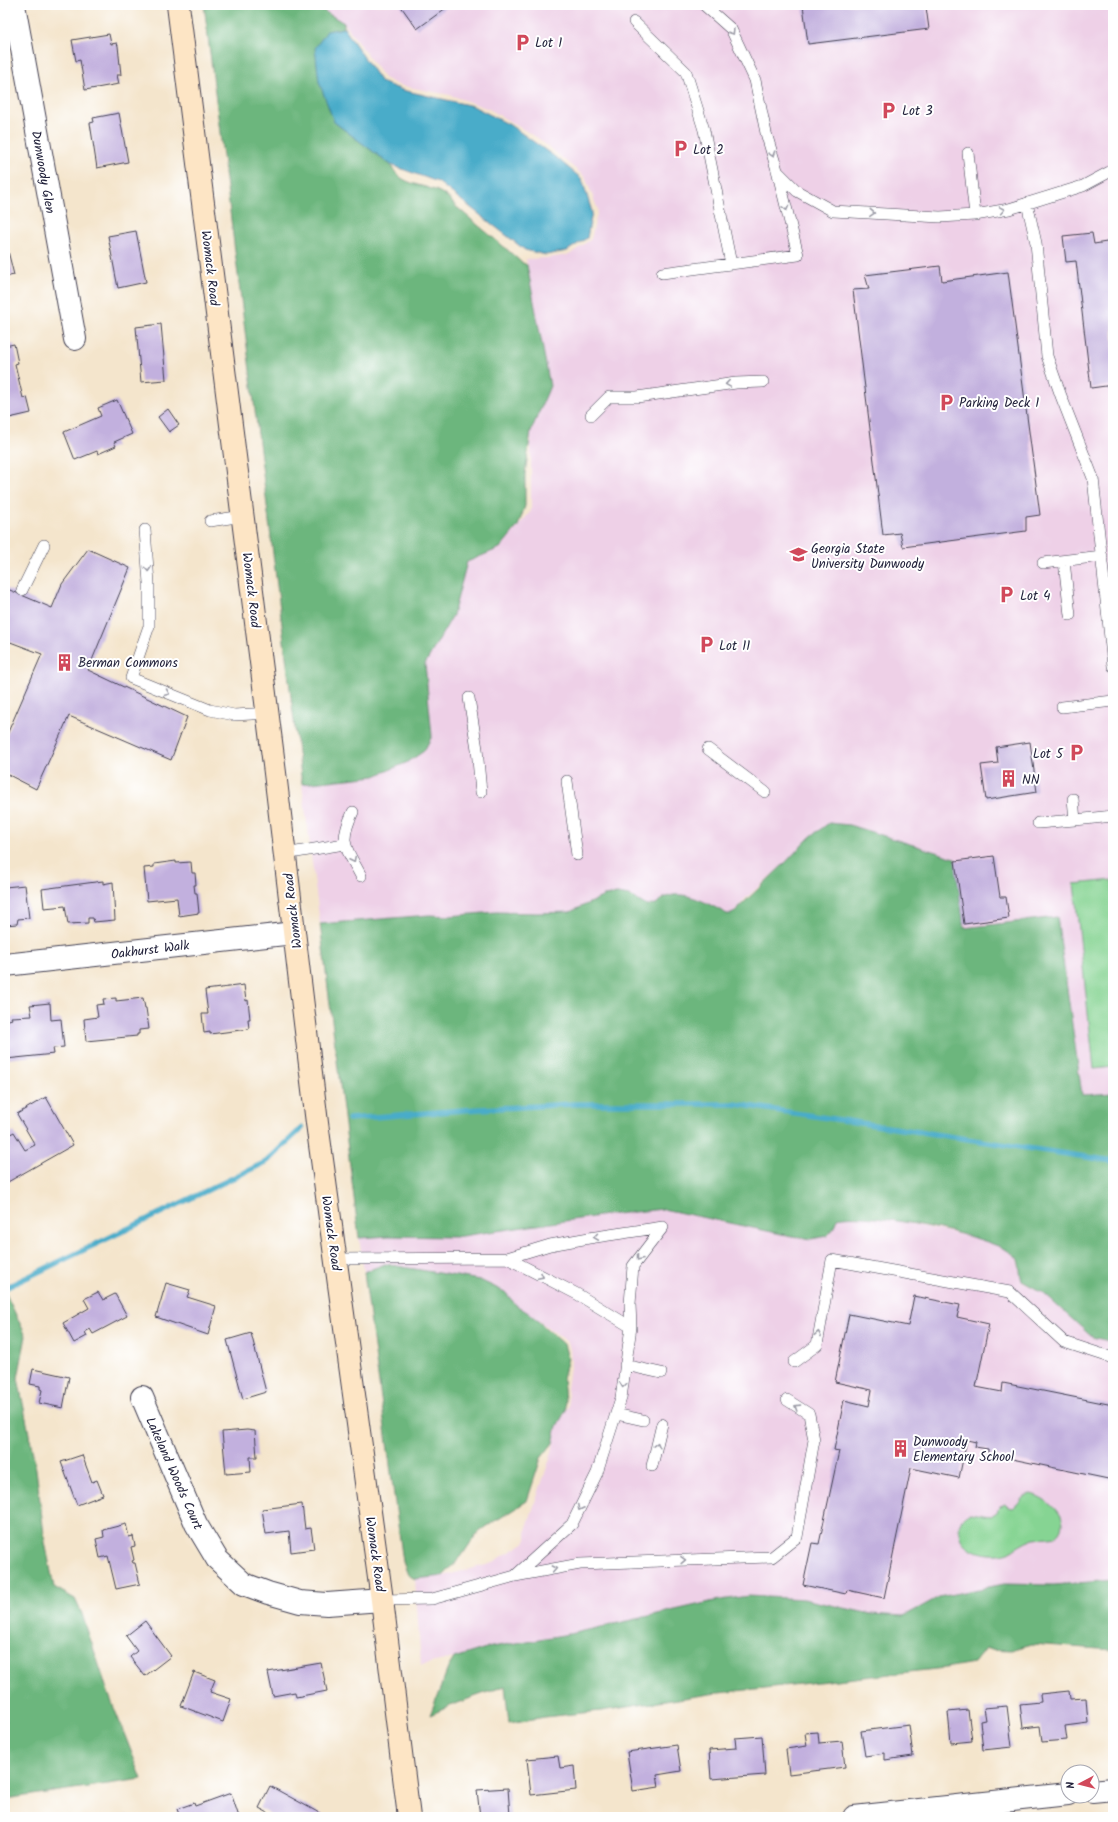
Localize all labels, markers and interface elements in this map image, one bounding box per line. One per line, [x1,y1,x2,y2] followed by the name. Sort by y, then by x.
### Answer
[727,28,734,35] one-way arrow
[512,32,532,52] parking icon: Lot 1
[535,33,562,54] place label: Lot 1
[879,100,899,120] parking icon: Lot 3
[902,101,933,122] place label: Lot 3
[25,129,60,215] street label: Dunwoody Glen
[670,139,690,159] parking icon: Lot 2
[693,140,724,161] place label: Lot 2
[767,151,776,158] one-way arrow
[782,205,790,211] one-way arrow
[999,207,1005,215] one-way arrow
[869,208,875,217] one-way arrow
[194,229,225,308] street label: Womack Road
[725,379,731,388] one-way arrow
[936,392,956,412] parking icon: Parking Deck 1
[959,393,1039,414] place label: Parking Deck 1
[811,539,925,575] place label: Georgia State University Dunwoody
[788,545,808,565] school or university icon: Georgia State University Dunwoody
[235,551,266,630] street label: Womack Road
[144,566,153,572] one-way arrow
[997,585,1017,605] parking icon: Lot 4
[1020,586,1050,607] place label: Lot 4
[696,635,716,655] parking icon: Lot 11
[719,636,750,657] place label: Lot 11
[55,652,75,672] building icon: Berman Commons
[78,653,178,674] place label: Berman Commons
[163,688,170,696] one-way arrow
[1066,743,1086,763] parking icon: Lot 5
[1033,744,1064,765] place label: Lot 5
[999,769,1019,789] building icon: NN
[1022,770,1040,791] place label: NN
[348,856,355,863] one-way arrow
[278,871,309,950] street label: Womack Road
[110,935,192,966] street label: Oakhurst Walk
[315,1194,346,1273] street label: Womack Road
[593,1232,599,1241] one-way arrow
[637,1254,644,1261] one-way arrow
[537,1271,545,1278] one-way arrow
[814,1331,822,1338] one-way arrow
[619,1382,628,1388] one-way arrow
[794,1404,801,1411] one-way arrow
[139,1414,208,1534] street label: Lakeland Woods Court
[913,1432,1014,1468] place label: Dunwoody Elementary School
[890,1438,910,1458] building icon: Dunwoody Elementary School
[652,1442,661,1449] one-way arrow
[577,1503,585,1511] one-way arrow
[359,1515,390,1594] street label: Womack Road
[680,1556,686,1565] one-way arrow
[551,1565,557,1573] one-way arrow
[1060,1764,1100,1804] north arrow
[1062,1781,1080,1790] text: N

